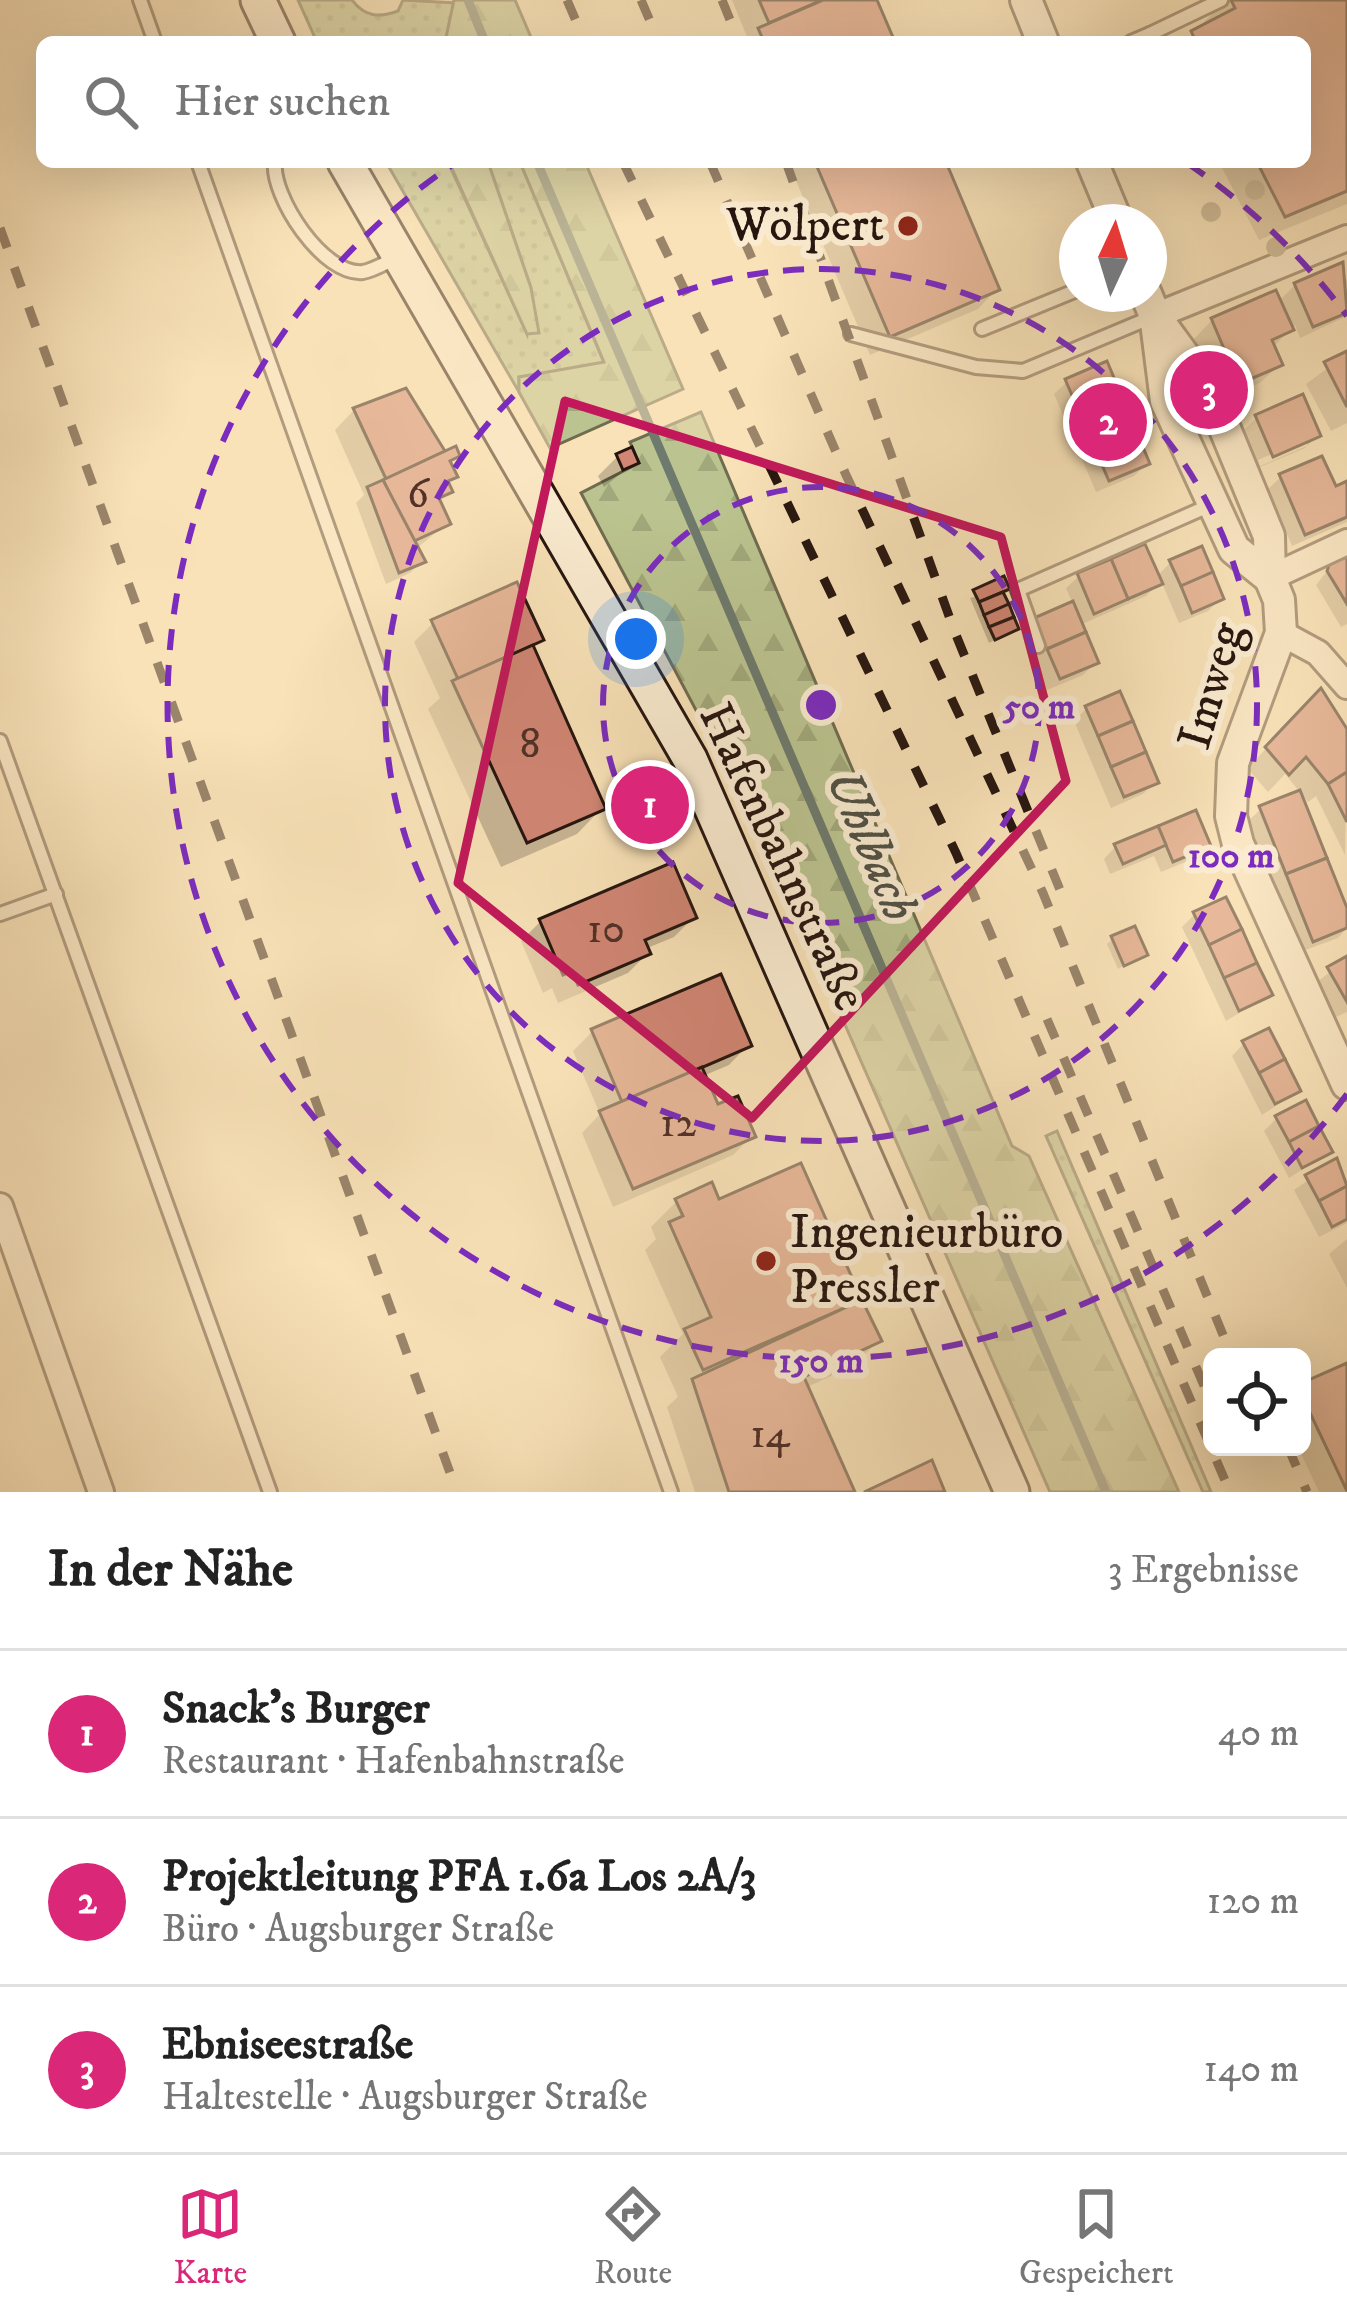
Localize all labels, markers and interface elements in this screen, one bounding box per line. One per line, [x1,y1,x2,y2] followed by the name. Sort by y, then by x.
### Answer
[36,36,1311,168] search box
[78,69,144,135] icon: search
[174,74,390,130] text: Hier suchen
[725,196,884,256] place label: Wölpert
[1059,204,1167,312] north arrow
[895,213,921,239] marker: Wölpert
[1170,345,1248,435] pin: 3
[1069,377,1147,467] pin: 2
[407,469,431,521] house number: 6
[606,609,666,669] your location
[1165,615,1259,756] street label: Imweg
[800,684,842,726] centre of rings
[1002,685,1075,730] text: 50 m
[685,694,879,1020] street label: Hafenbahnstraße
[519,719,541,771] house number: 8
[810,759,932,931] water label: Uhlbach
[611,760,689,850] pin: 1
[1188,834,1274,879] text: 100 m
[587,904,625,956] house number: 10
[660,1098,696,1150] house number: 12
[790,1203,1063,1318] place label: Ingenieurbüro Pressler
[753,1248,779,1274] marker: Ingenieurbüro Pressler
[778,1339,864,1384] text: 150 m
[1203,1348,1311,1456] map controls
[1203,1348,1311,1456] button: locate
[750,1409,791,1461] house number: 14
[48,1538,293,1602] text: In der Nähe
[1108,1546,1299,1595] text: 3 Ergebnisse
[162,1681,430,1737] text: Snack's Burger
[80,1709,94,1758] text: 1
[1218,1709,1299,1758] text: 40 m
[162,1737,625,1786] text: Restaurant · Hafenbahnstraße
[162,1849,756,1905] text: Projektleitung PFA 1.6a Los 2A/3
[77,1877,97,1926] text: 2
[1207,1877,1299,1926] text: 120 m
[162,1905,554,1954] text: Büro · Augsburger Straße
[162,2017,413,2073] text: Ebniseestraße
[80,2045,94,2094] text: 3
[1204,2045,1299,2094] text: 140 m
[162,2073,648,2122] text: Haltestelle · Augsburger Straße
[173,2181,247,2294] tab: Karte
[594,2181,672,2294] tab: Route
[1019,2181,1174,2294] tab: Gespeichert

